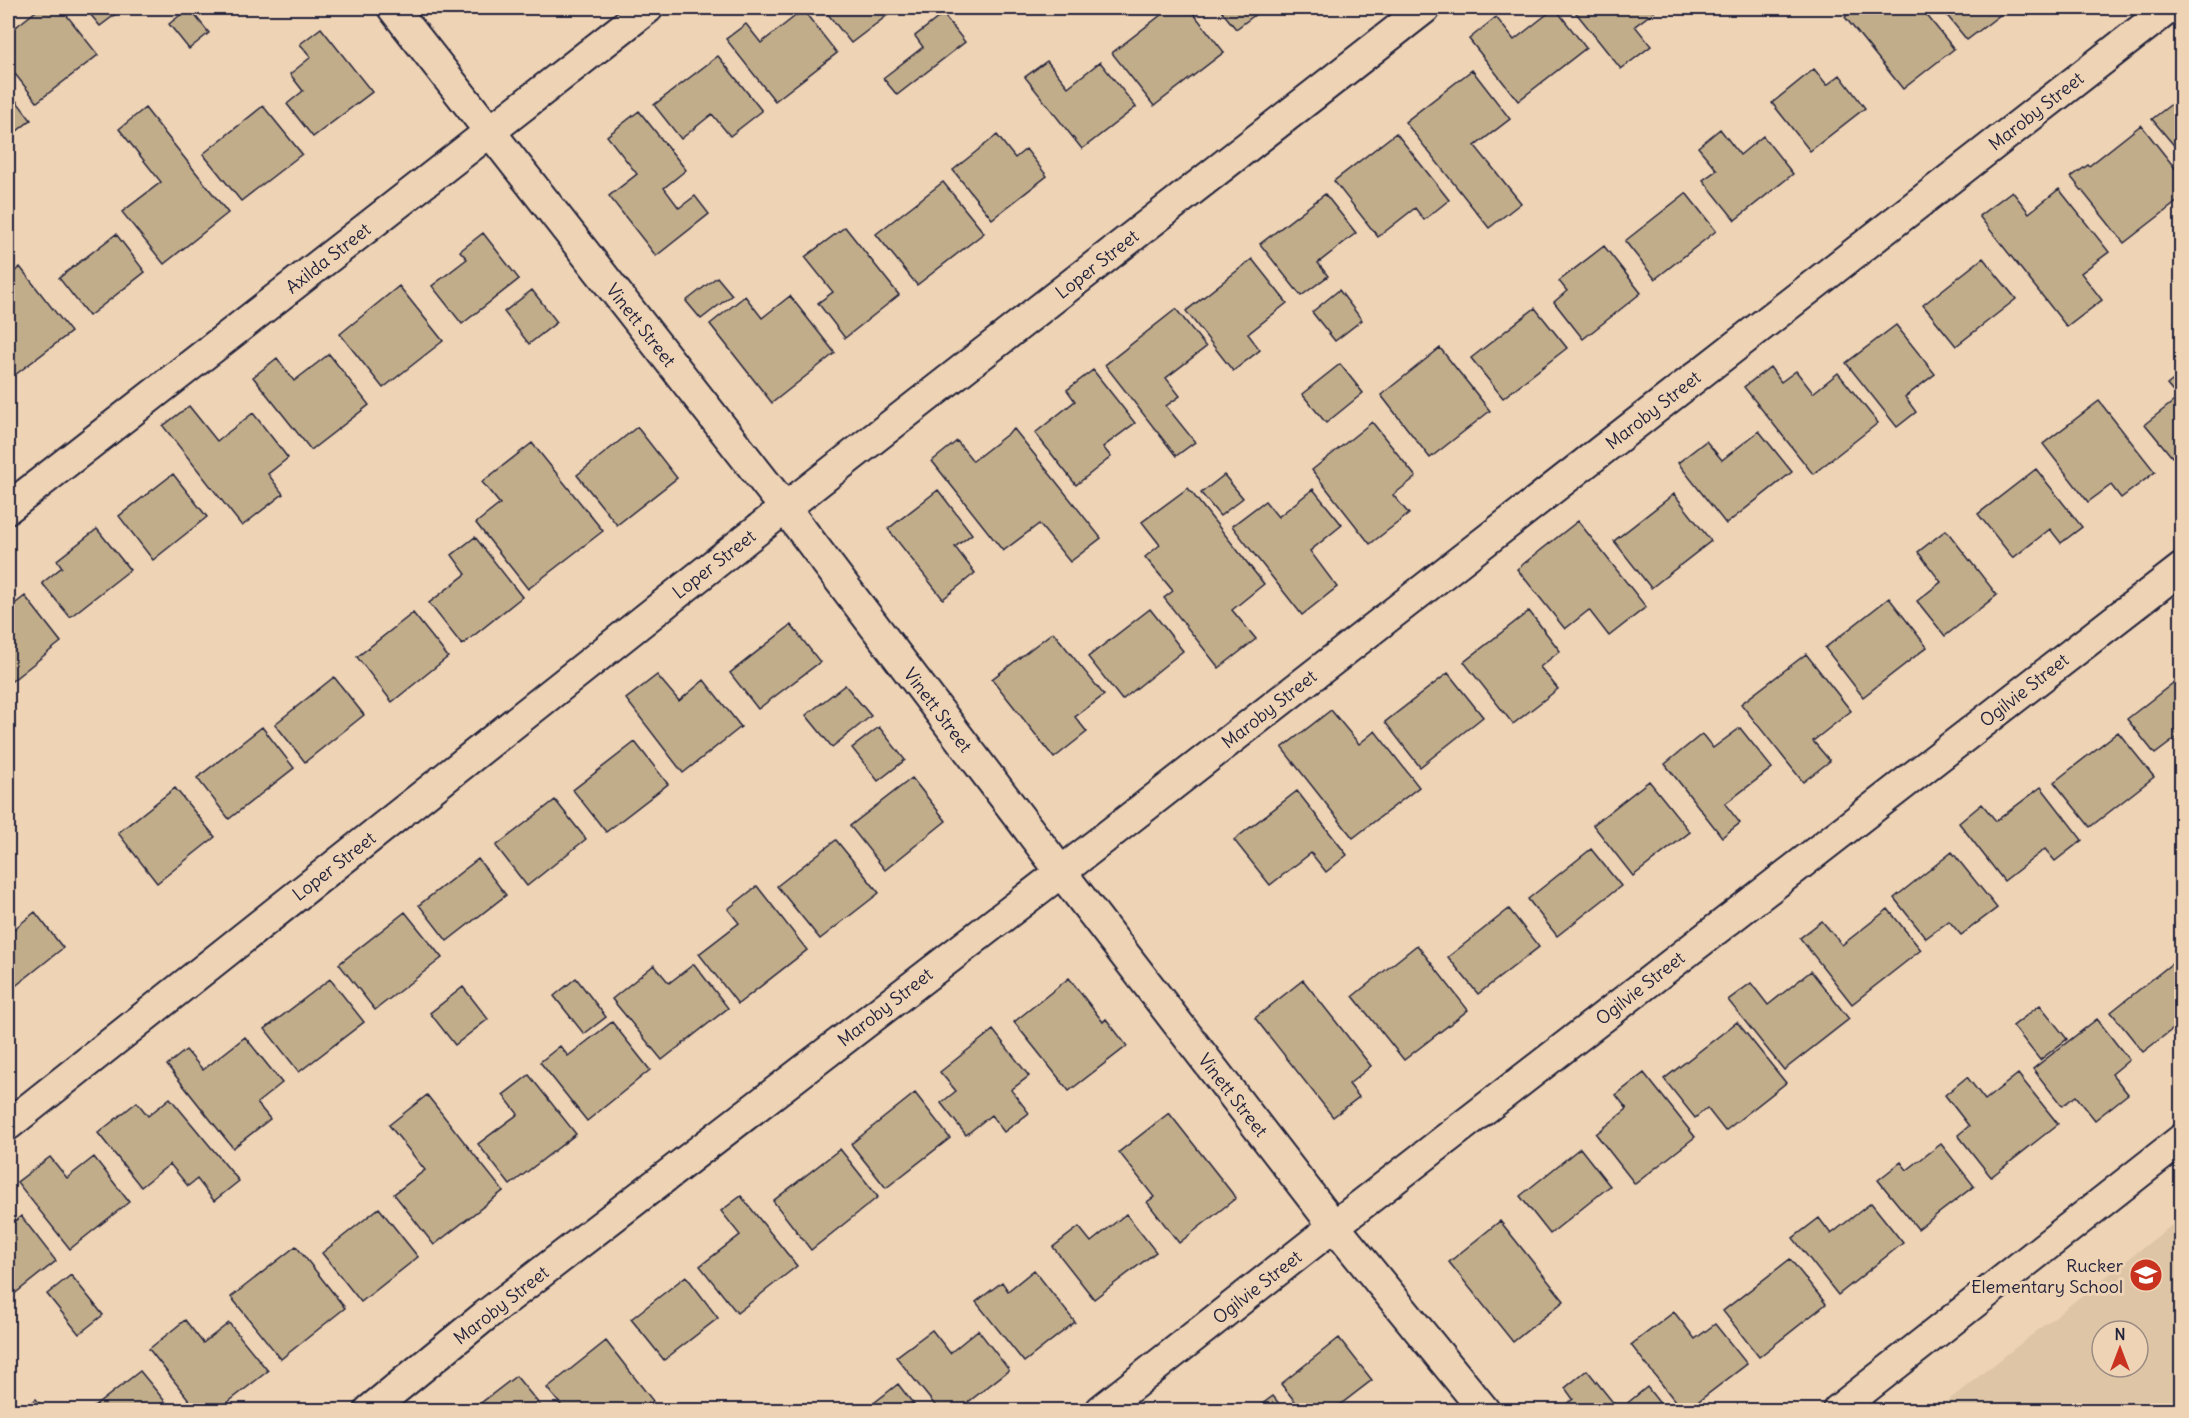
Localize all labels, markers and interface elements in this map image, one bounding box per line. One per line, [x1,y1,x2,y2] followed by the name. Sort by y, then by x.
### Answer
[1984,67,2088,155] street label: Maroby Street
[281,218,375,298] street label: Axilda Street
[1051,224,1143,304] street label: Loper Street
[601,279,681,371] street label: Vinett Street
[1601,366,1705,454] street label: Maroby Street
[668,524,760,604] street label: Loper Street
[1975,648,2073,732] street label: Ogilvie Street
[899,663,977,757] street label: Vinett Street
[1217,665,1321,753] street label: Maroby Street
[288,826,380,906] street label: Loper Street
[1591,946,1689,1030] street label: Ogilvie Street
[833,963,937,1051] street label: Maroby Street
[1193,1049,1273,1141] street label: Vinett Street
[1208,1245,1306,1329] street label: Ogilvie Street
[1971,1254,2124,1298] place label: Rucker Elementary School
[2128,1257,2164,1293] school or university icon: Rucker Elementary School
[449,1261,553,1349] street label: Maroby Street
[2090,1319,2150,1379] north arrow
[2114,1324,2126,1344] text: N

